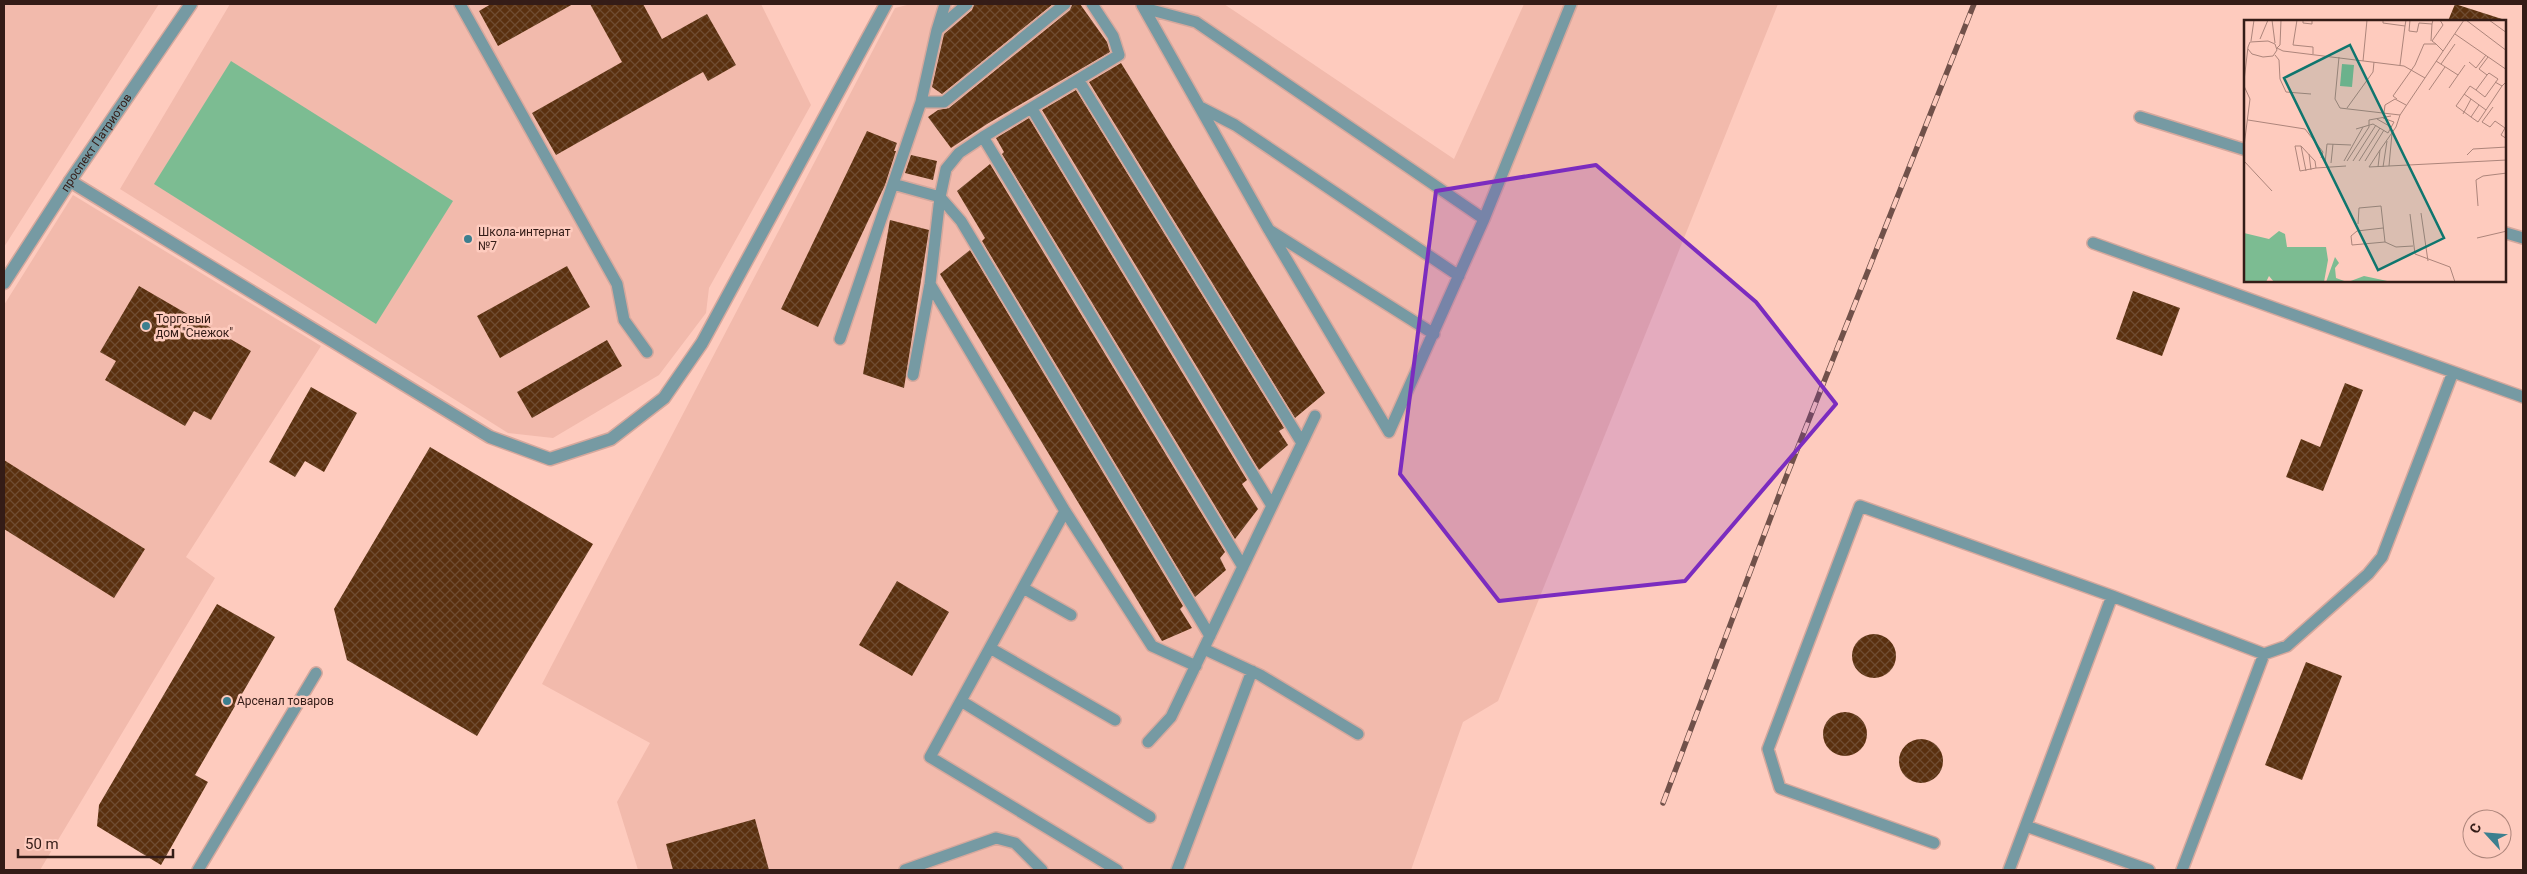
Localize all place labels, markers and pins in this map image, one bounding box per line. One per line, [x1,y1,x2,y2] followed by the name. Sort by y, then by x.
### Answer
[478,225,571,253] place label: Школа-интернат №7
[462,233,474,245] marker: Школа-интернат №7
[156,312,233,340] place label: Торговый дом "Снежок"
[140,320,152,332] marker: Торговый дом "Снежок"
[237,694,334,708] place label: Арсенал товаров
[221,695,233,707] marker: Арсенал товаров

